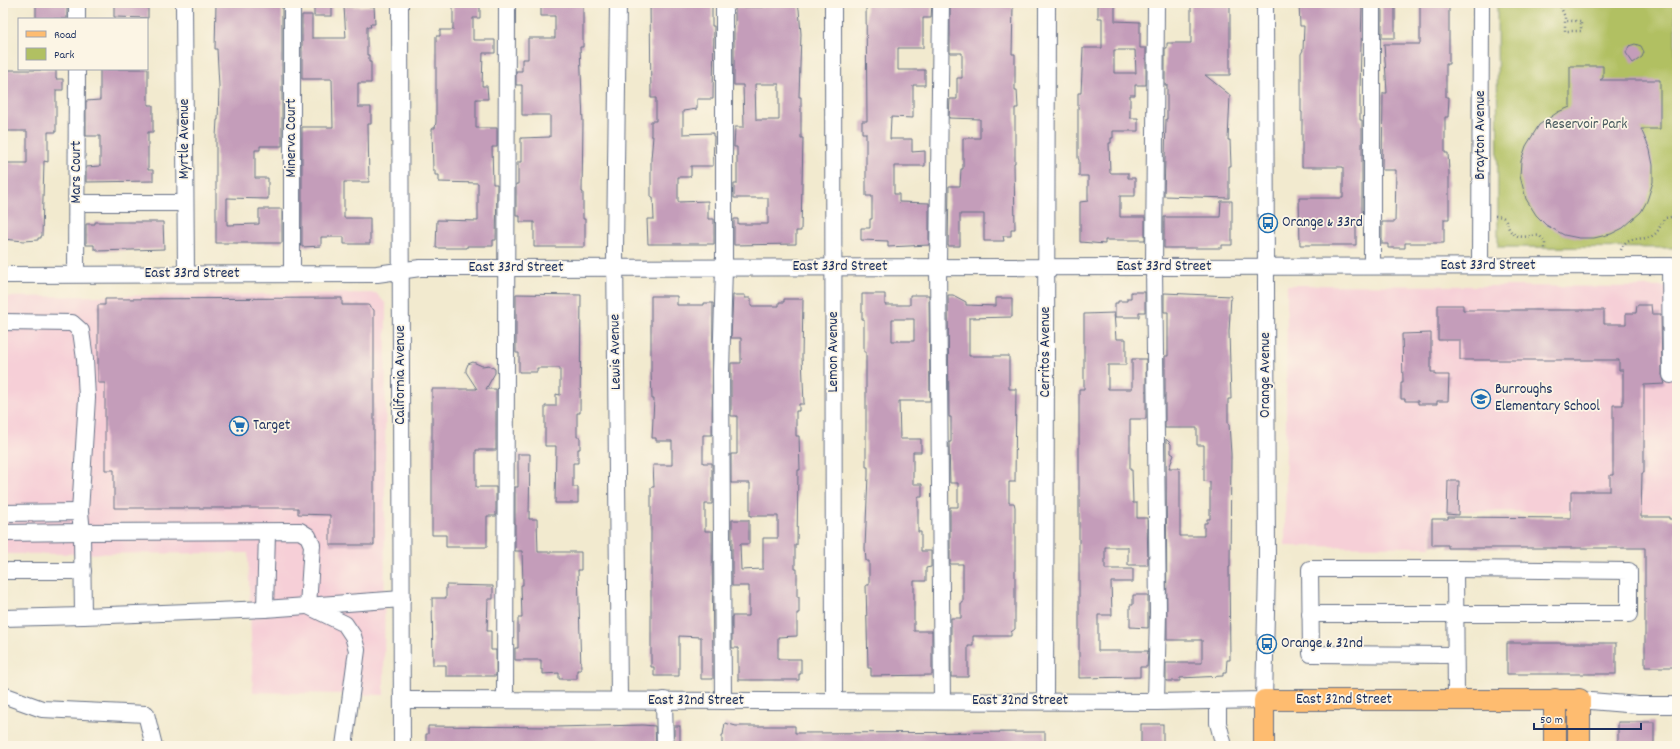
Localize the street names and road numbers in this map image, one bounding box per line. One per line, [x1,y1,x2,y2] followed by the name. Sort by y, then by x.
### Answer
[1470,90,1492,180] street label: Brayton Avenue
[174,98,196,179] street label: Myrtle Avenue
[281,98,303,178] street label: Minerva Court
[66,140,88,203] street label: Mars Court
[1441,255,1536,277] street label: East 33rd Street
[793,256,888,278] street label: East 33rd Street
[1117,256,1212,278] street label: East 33rd Street
[469,257,564,279] street label: East 33rd Street
[145,263,240,285] street label: East 33rd Street
[1035,306,1057,397] street label: Cerritos Avenue
[823,311,845,393] street label: Lemon Avenue
[604,313,628,390] street label: Lewis Avenue
[390,325,412,425] street label: California Avenue
[1255,332,1277,418] street label: Orange Avenue
[1296,689,1393,711] street label: East 32nd Street
[648,690,745,712] street label: East 32nd Street
[972,690,1069,712] street label: East 32nd Street

